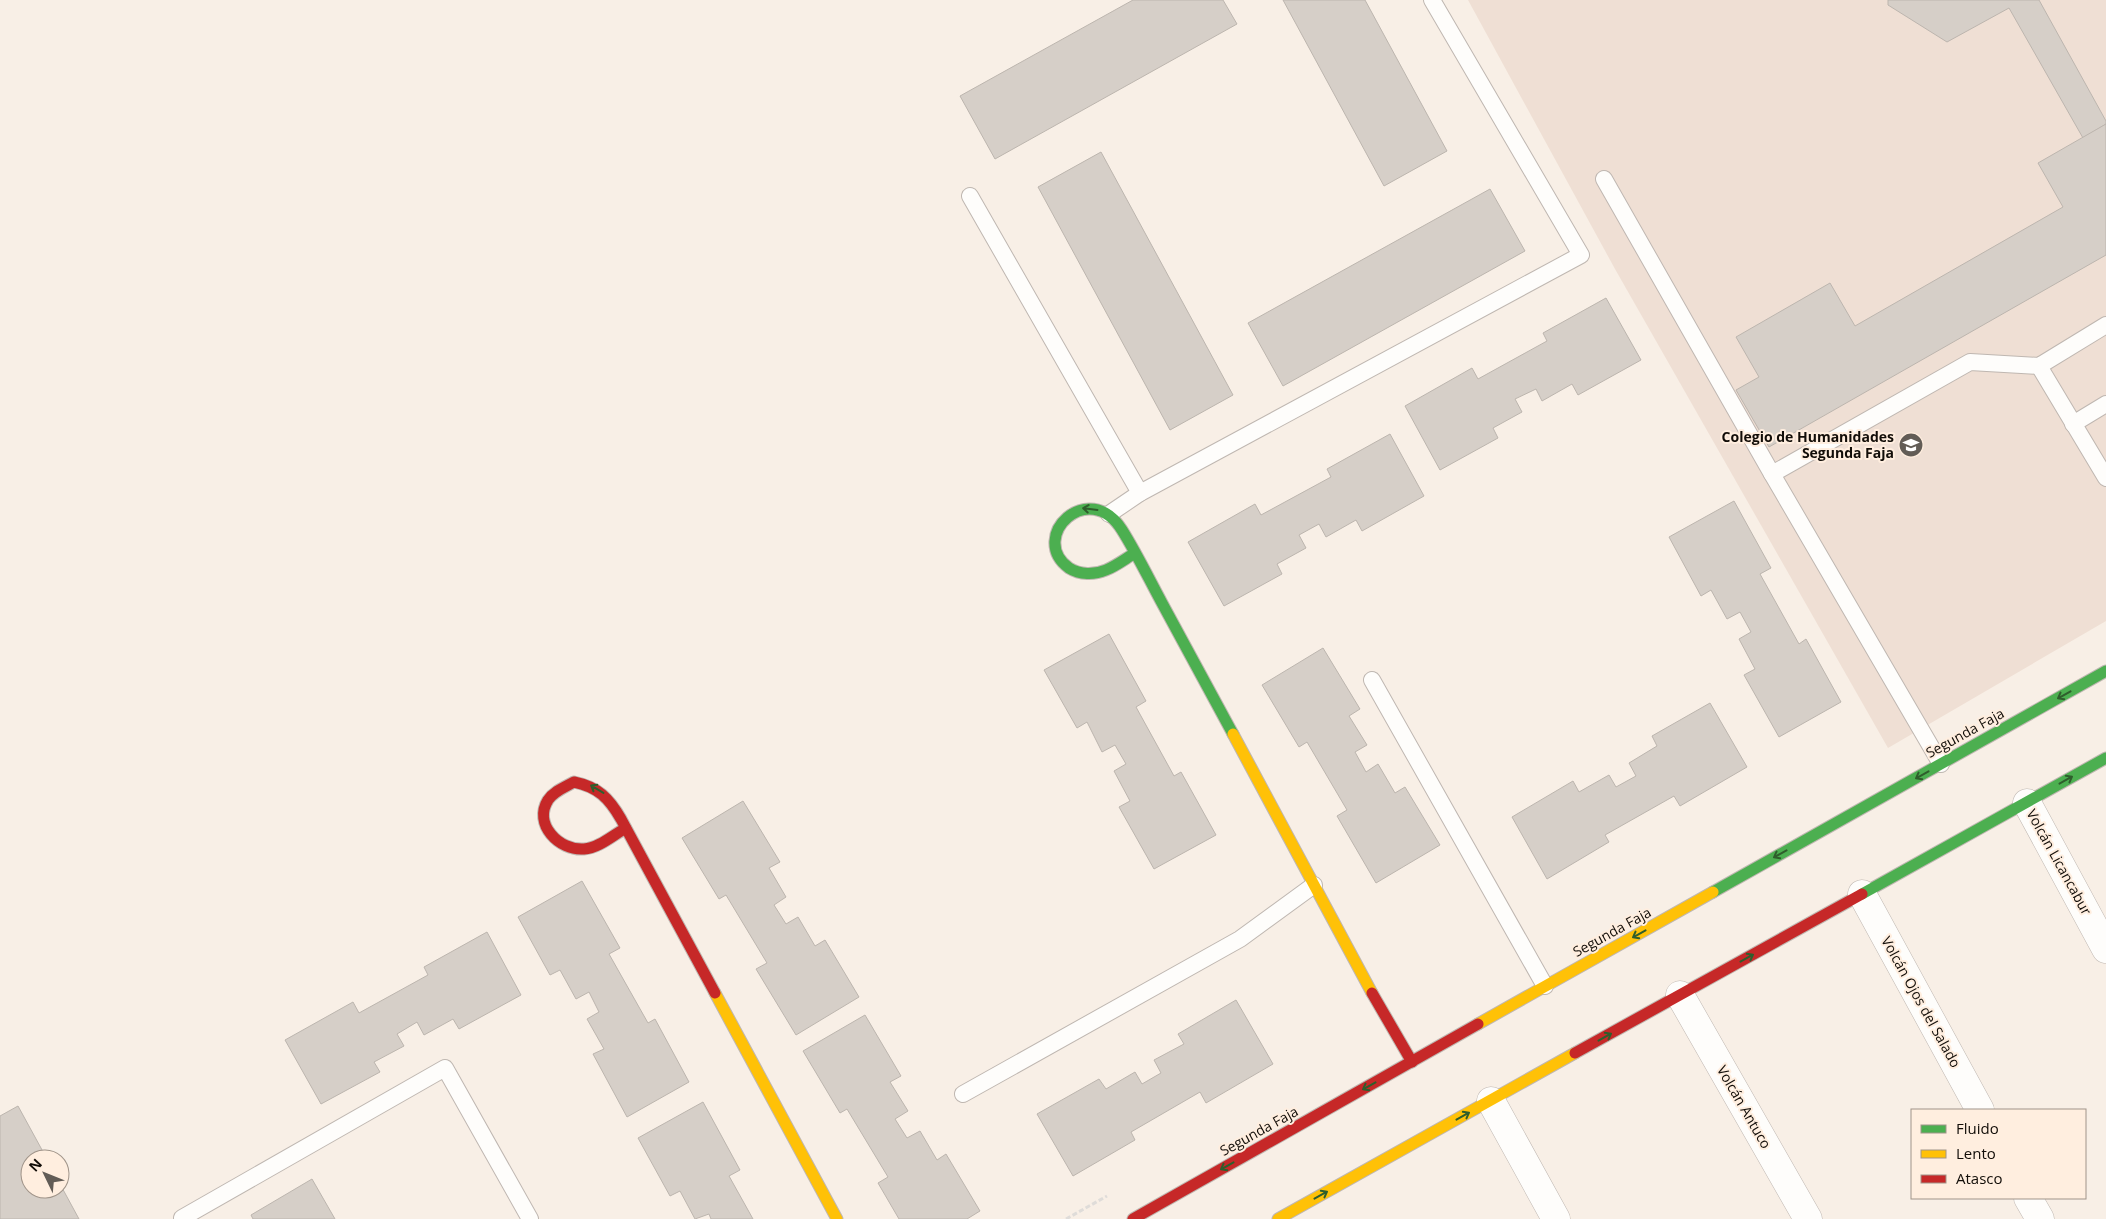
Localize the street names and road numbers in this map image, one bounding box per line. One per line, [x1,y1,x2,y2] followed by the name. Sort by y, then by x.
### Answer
[1922,703,2007,762] street label: Segunda Faja
[2022,805,2097,918] street label: Volcán Licancabur
[1569,902,1654,961] street label: Segunda Faja
[1877,933,1966,1071] street label: Volcán Ojos del Salado
[1713,1062,1776,1152] street label: Volcán Antuco
[1216,1101,1301,1160] street label: Segunda Faja

